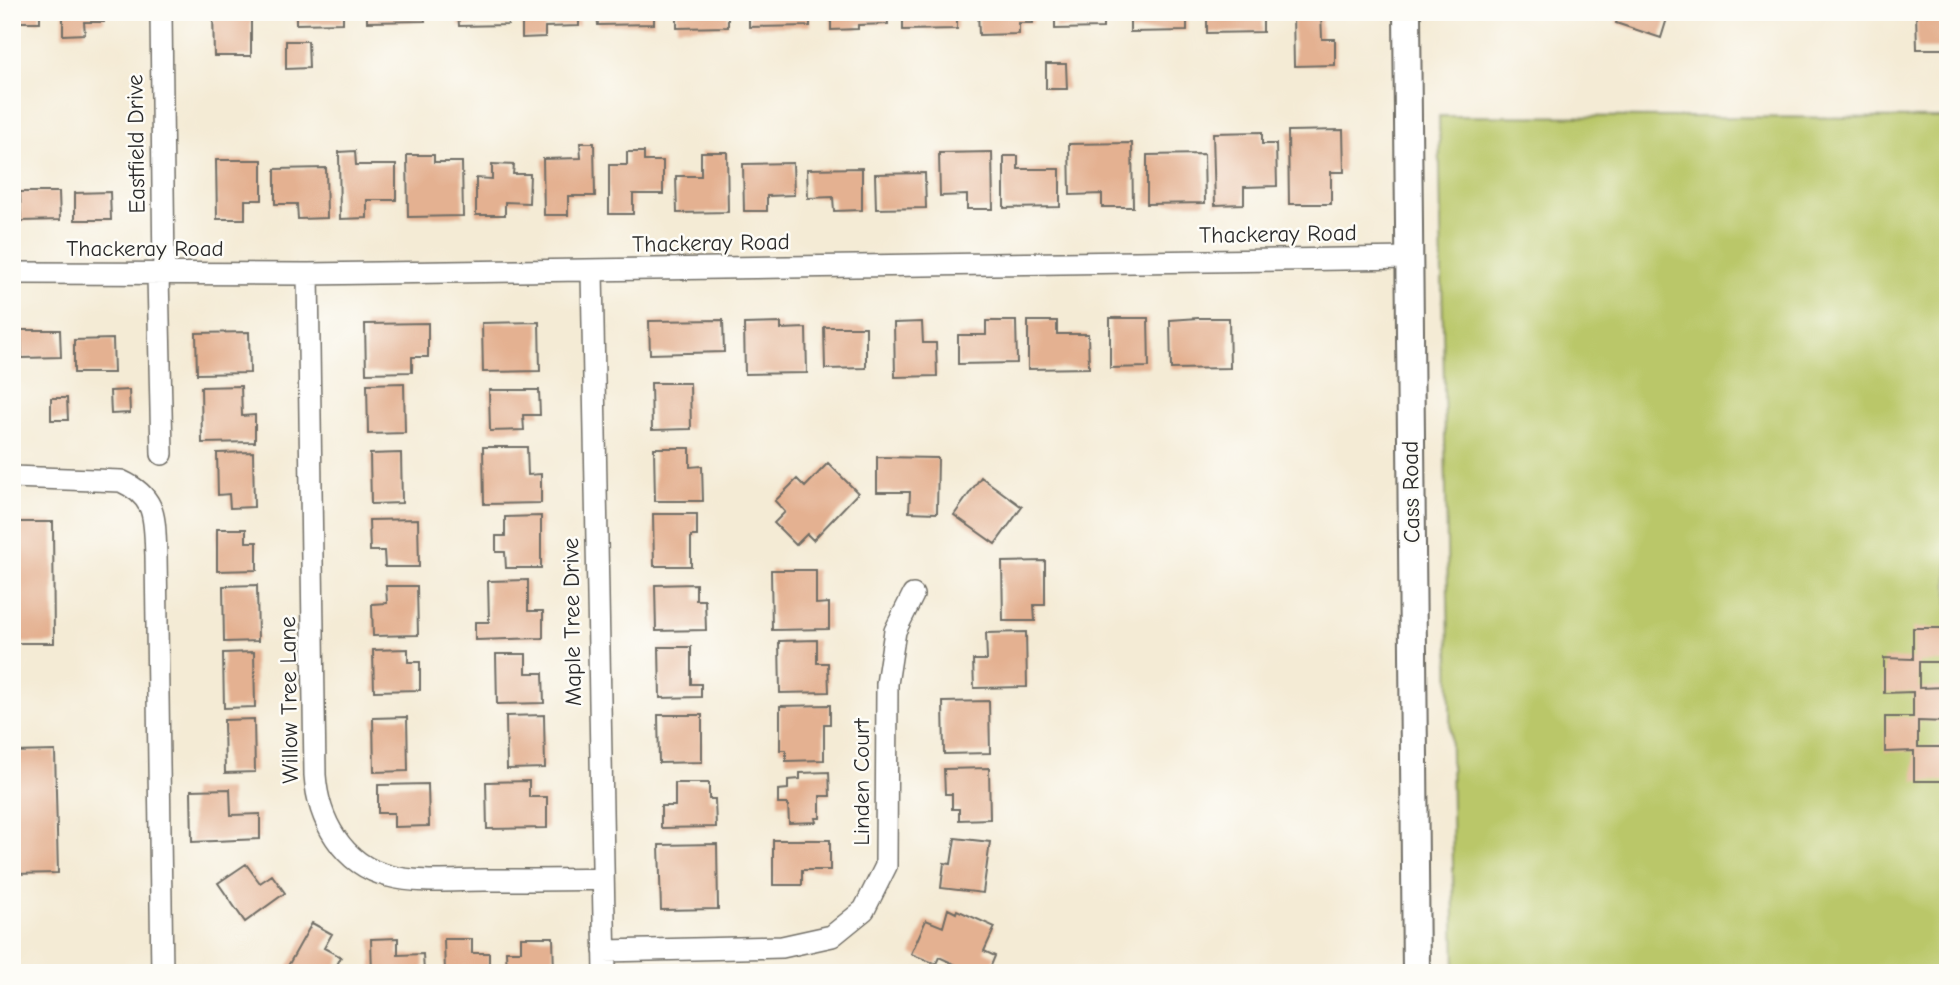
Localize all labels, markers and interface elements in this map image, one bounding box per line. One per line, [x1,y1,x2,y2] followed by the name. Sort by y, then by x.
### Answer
[121,74,151,214] street label: Eastfield Drive
[1199,219,1357,249] street label: Thackeray Road
[632,228,790,258] street label: Thackeray Road
[66,235,224,262] street label: Thackeray Road
[1397,441,1425,543] street label: Cass Road
[557,538,587,706] street label: Maple Tree Drive
[274,616,304,784] street label: Willow Tree Lane
[848,717,875,846] street label: Linden Court

